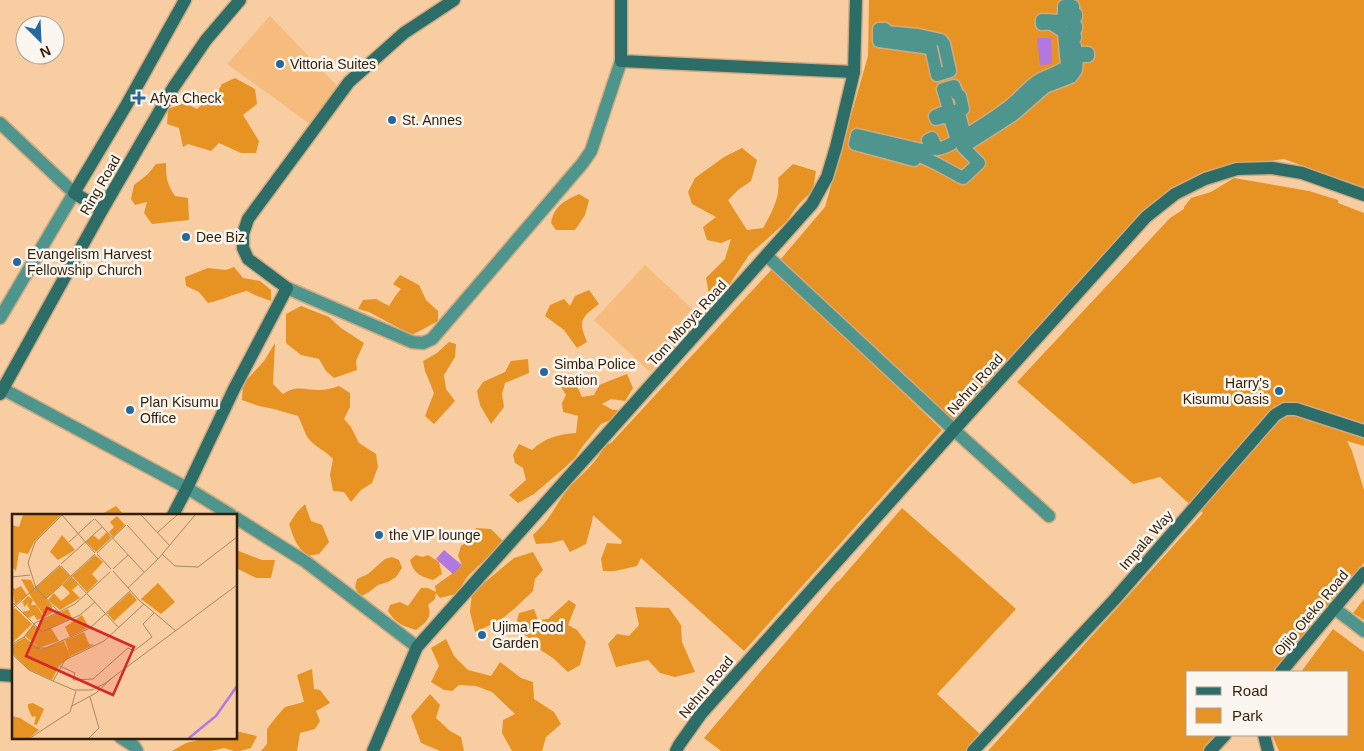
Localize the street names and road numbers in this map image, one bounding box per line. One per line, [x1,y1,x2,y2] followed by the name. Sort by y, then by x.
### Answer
[77,152,123,218] street label: Ring Road
[644,277,730,369] street label: Tom Mboya Road
[944,351,1006,417] street label: Nehru Road
[1116,507,1176,573] street label: Impala Way
[1271,567,1351,659] street label: Ojijo Oteko Road
[676,653,736,721] street label: Nehru Road

